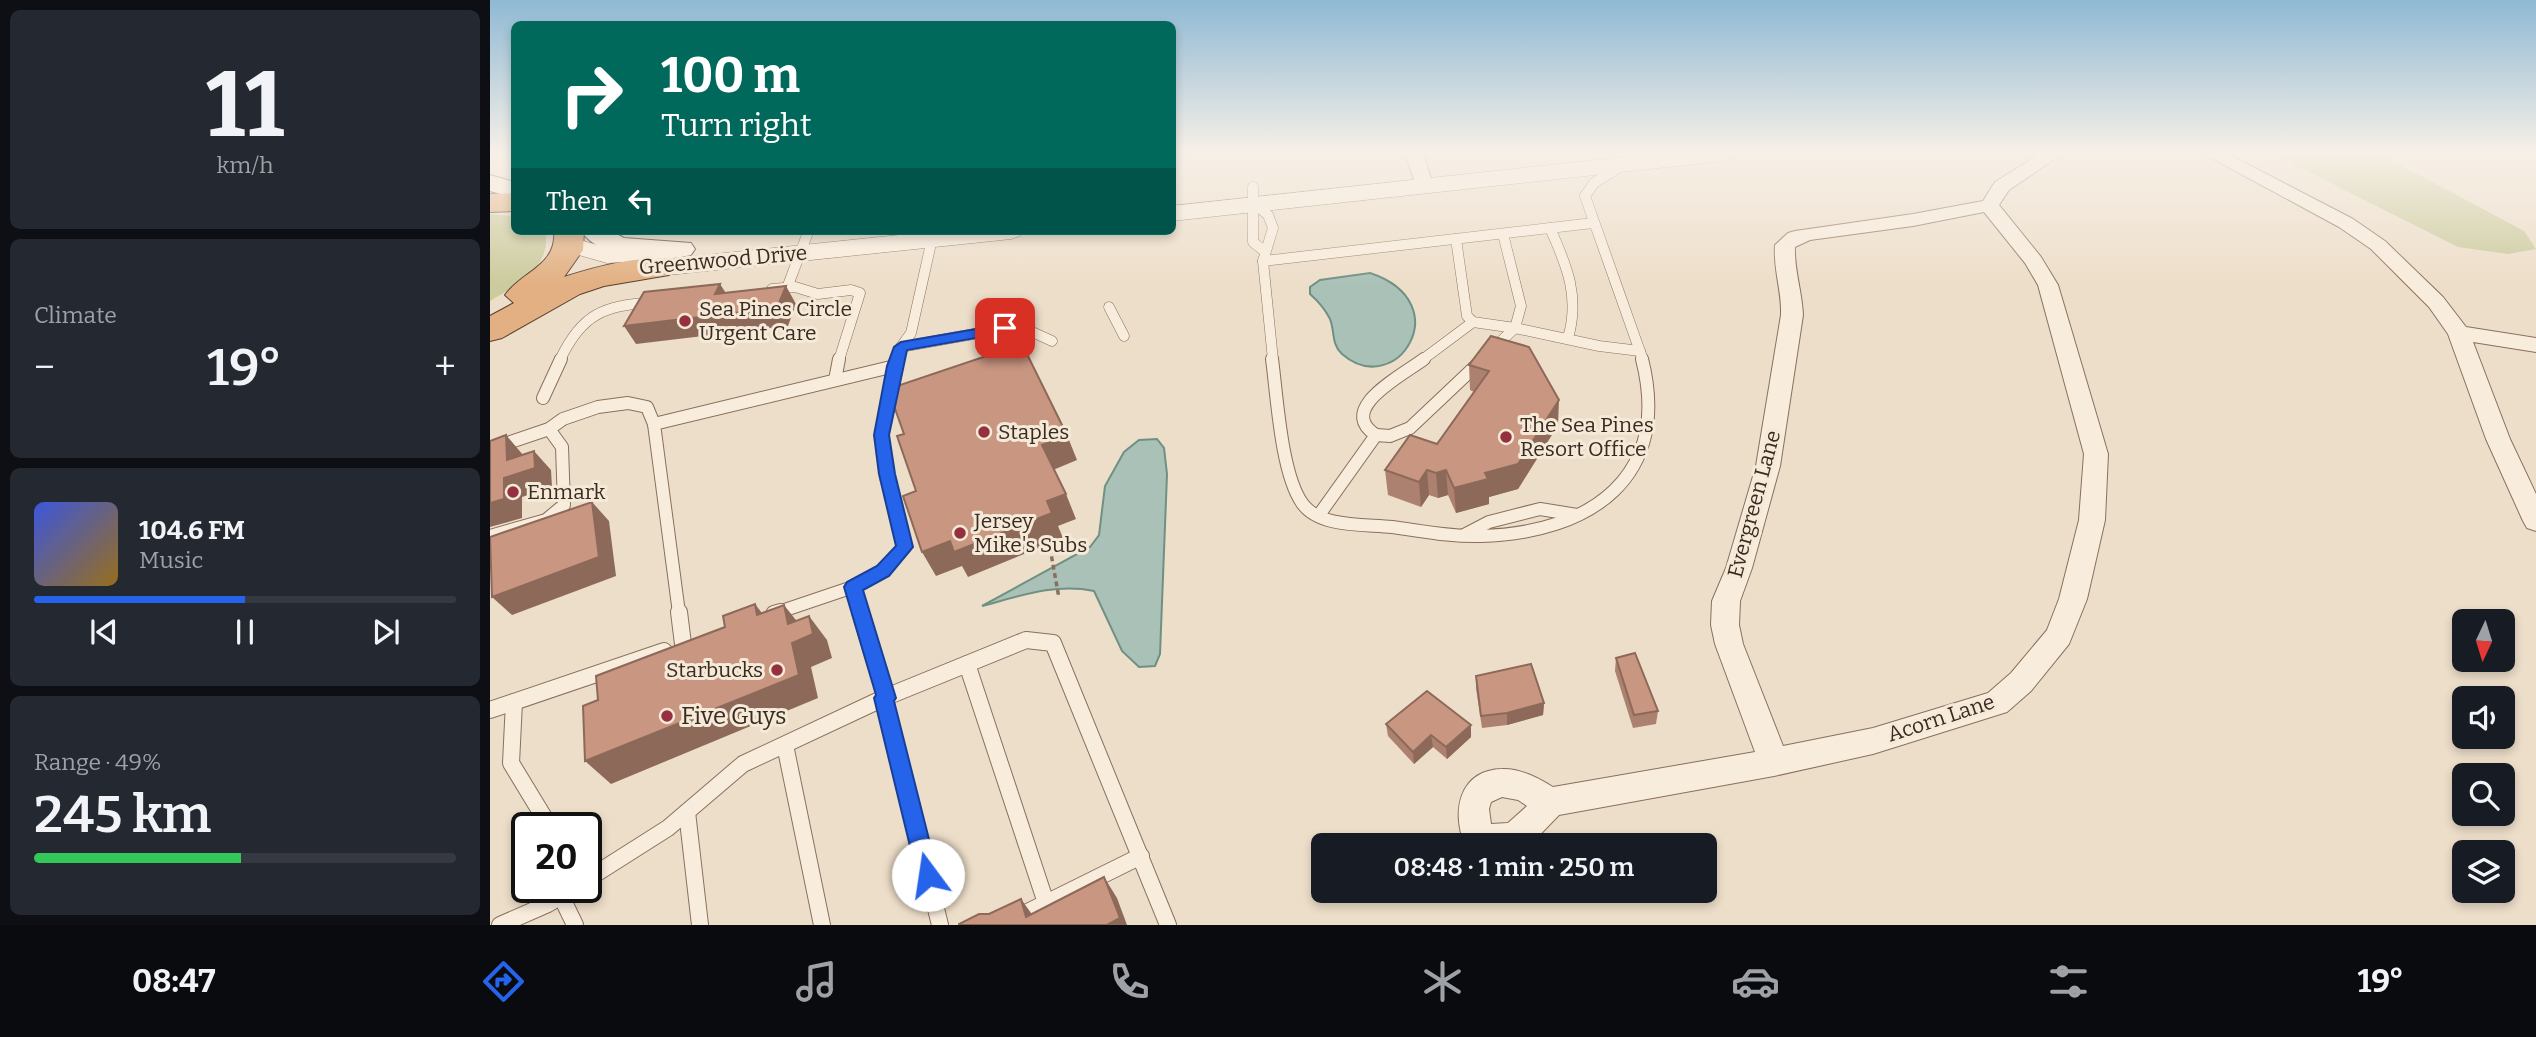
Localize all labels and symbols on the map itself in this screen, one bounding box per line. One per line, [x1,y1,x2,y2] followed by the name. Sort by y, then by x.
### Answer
[638,240,808,280] street label: Greenwood Drive
[699,296,852,346] place label: Sea Pines Circle Urgent Care
[975,298,1035,358] pin
[677,313,693,329] marker: Sea Pines Circle Urgent Care
[1520,412,1654,462] place label: The Sea Pines Resort Office
[998,419,1069,445] place label: Staples
[976,424,992,440] marker: Staples
[1722,427,1786,581] street label: Evergreen Lane
[1498,429,1514,445] marker: The Sea Pines Resort Office
[527,479,606,505] place label: Enmark
[505,484,521,500] marker: Enmark
[973,508,1087,558] place label: Jersey Mike's Subs
[952,525,968,541] marker: Jersey Mike's Subs
[2452,609,2515,672] north arrow
[666,657,763,683] place label: Starbucks
[769,662,785,678] marker: Starbucks
[1884,688,1998,748] street label: Acorn Lane
[681,702,786,730] place label: Five Guys
[659,708,675,724] marker: Five Guys
[511,812,602,903] speed limit sign: 20
[891,838,965,912] position arrow

